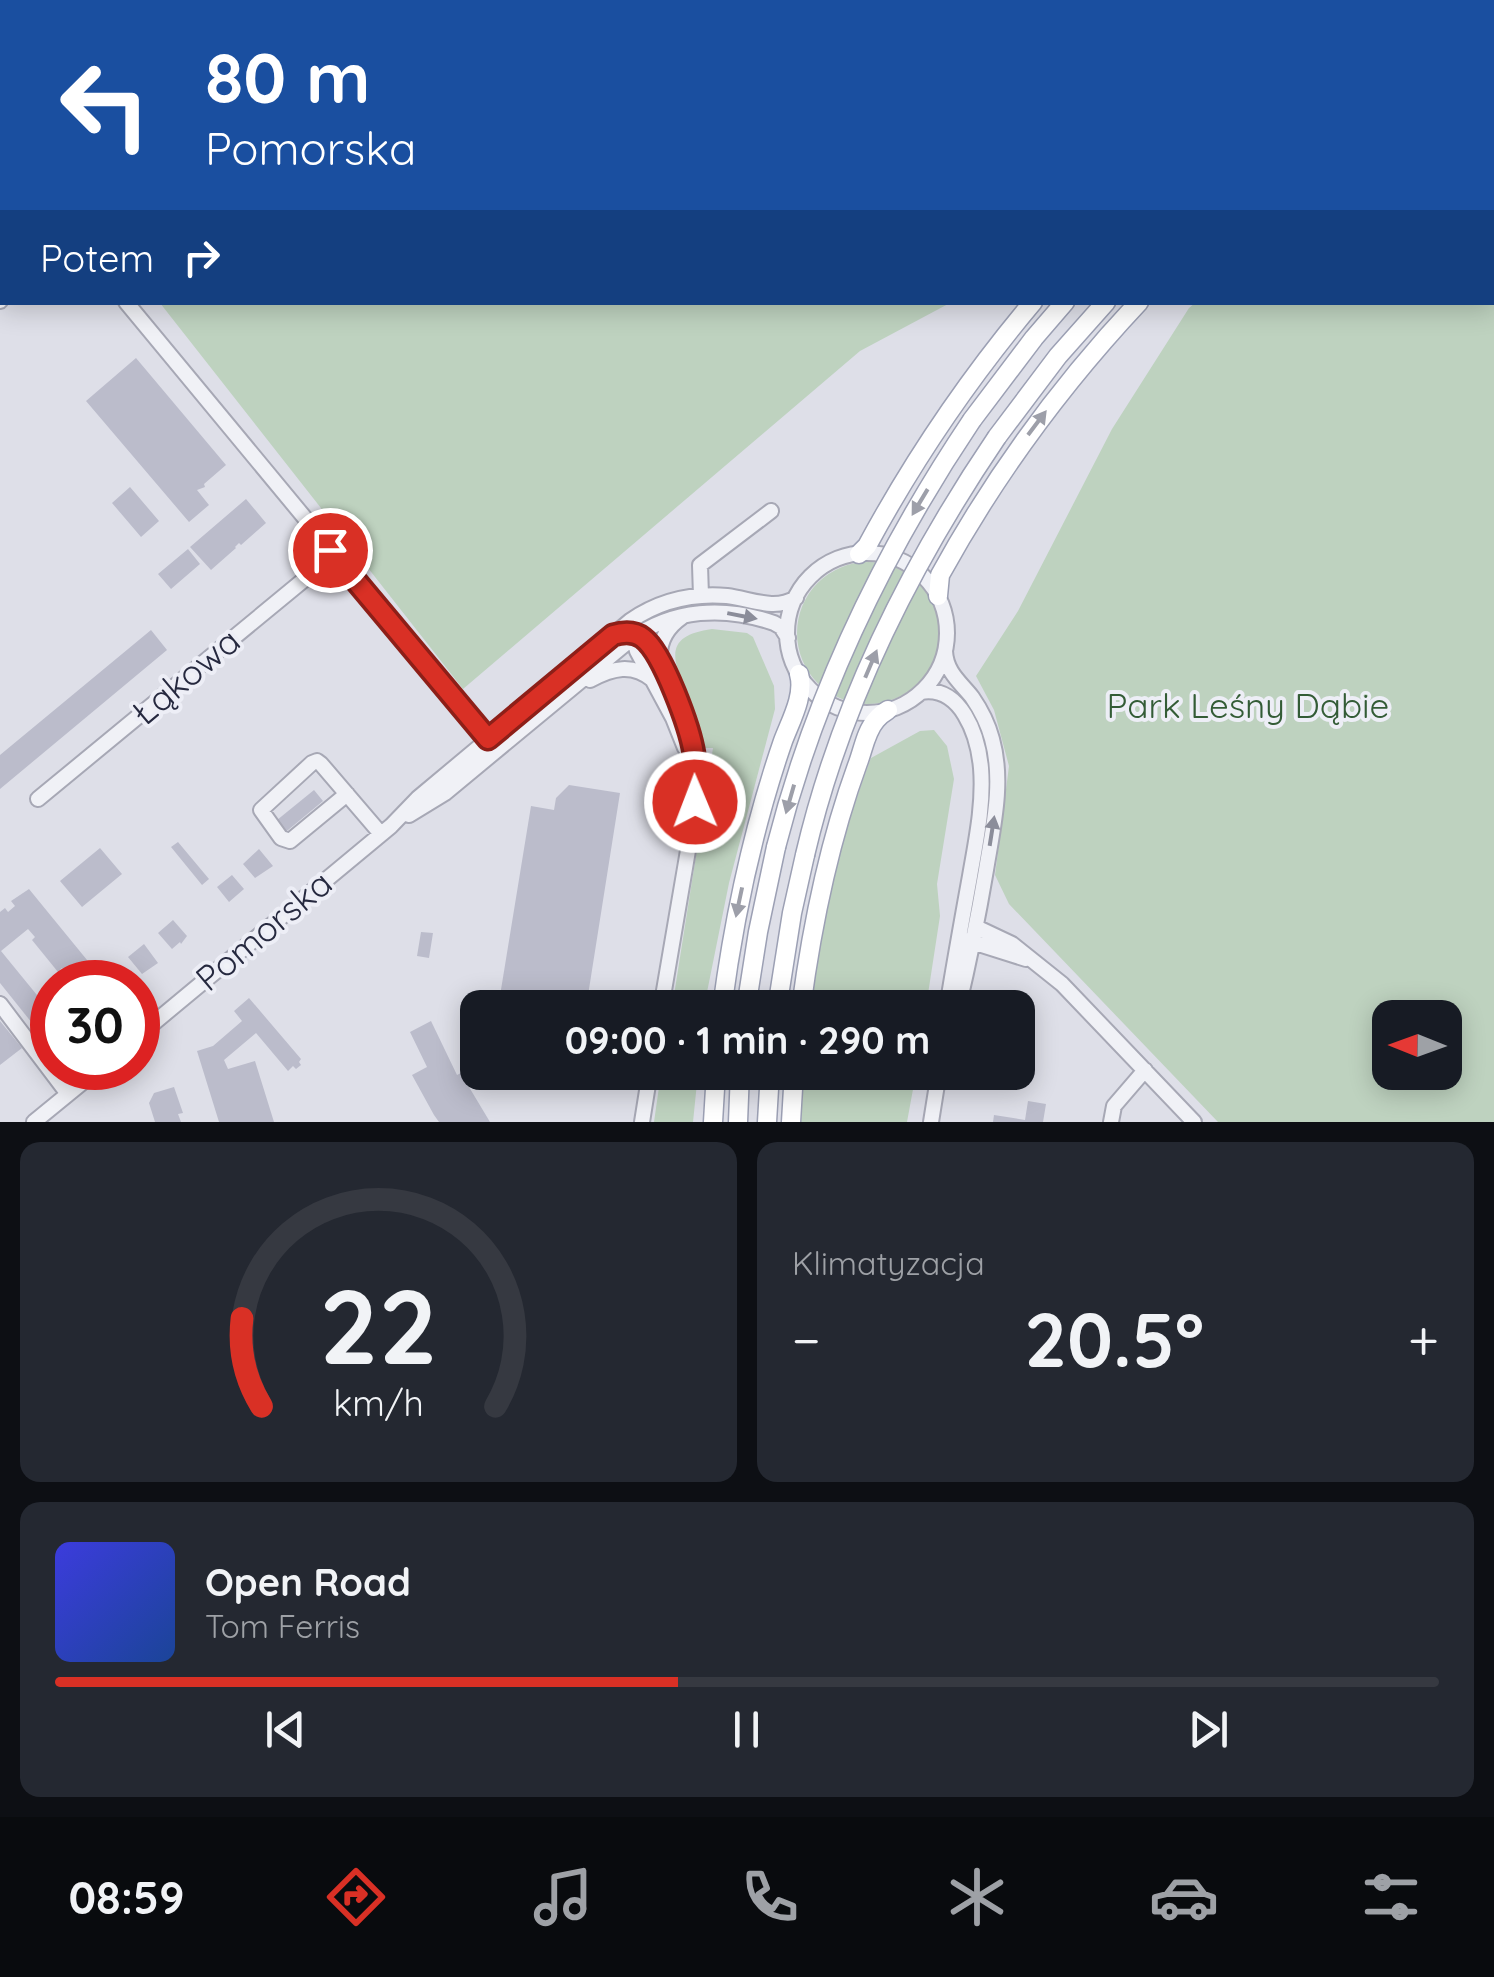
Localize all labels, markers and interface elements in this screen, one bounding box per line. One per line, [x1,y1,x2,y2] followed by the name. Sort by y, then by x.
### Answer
[205,33,370,121] text: 80 m
[40,40,170,170] icon: left
[205,120,416,176] text: Pomorska
[174,230,229,285] icon: right
[40,234,154,282] text: Potem
[1027,410,1047,436] one-way arrow
[912,488,929,516] one-way arrow
[288,508,373,593] pin
[303,523,358,578] icon: arrive
[726,608,757,624] one-way arrow
[122,618,249,734] street label: Łąkowa
[863,649,879,678] one-way arrow
[1107,683,1389,727] park label: Park Leśny Dąbie
[643,750,747,854] position arrow
[782,785,797,815] one-way arrow
[985,814,1000,846] one-way arrow
[186,861,340,1000] street label: Pomorska
[731,887,747,918] one-way arrow
[30,960,160,1090] speed limit sign: 30
[1372,1000,1462,1090] north arrow
[1372,1000,1462,1090] map controls
[565,1016,930,1064] text: 09:00 · 1 min · 290 m
[792,1243,985,1283] text: Klimatyzacja
[319,1260,438,1390] text: 22
[1024,1292,1204,1386] text: 20.5°
[792,1305,821,1374] text: −
[1408,1305,1439,1374] text: +
[333,1380,424,1425] text: km/h
[205,1558,411,1606] text: Open Road
[205,1606,360,1646] text: Tom Ferris
[258,1702,313,1757] icon: previous
[719,1702,774,1757] icon: pause
[1181,1702,1236,1757] icon: next
[321,1862,391,1932] icon: directions
[528,1862,598,1932] icon: music
[735,1862,805,1932] icon: phone
[942,1862,1012,1932] icon: climate
[1149,1862,1219,1932] icon: car
[1356,1862,1426,1932] icon: filters
[68,1869,184,1925] text: 08:59

